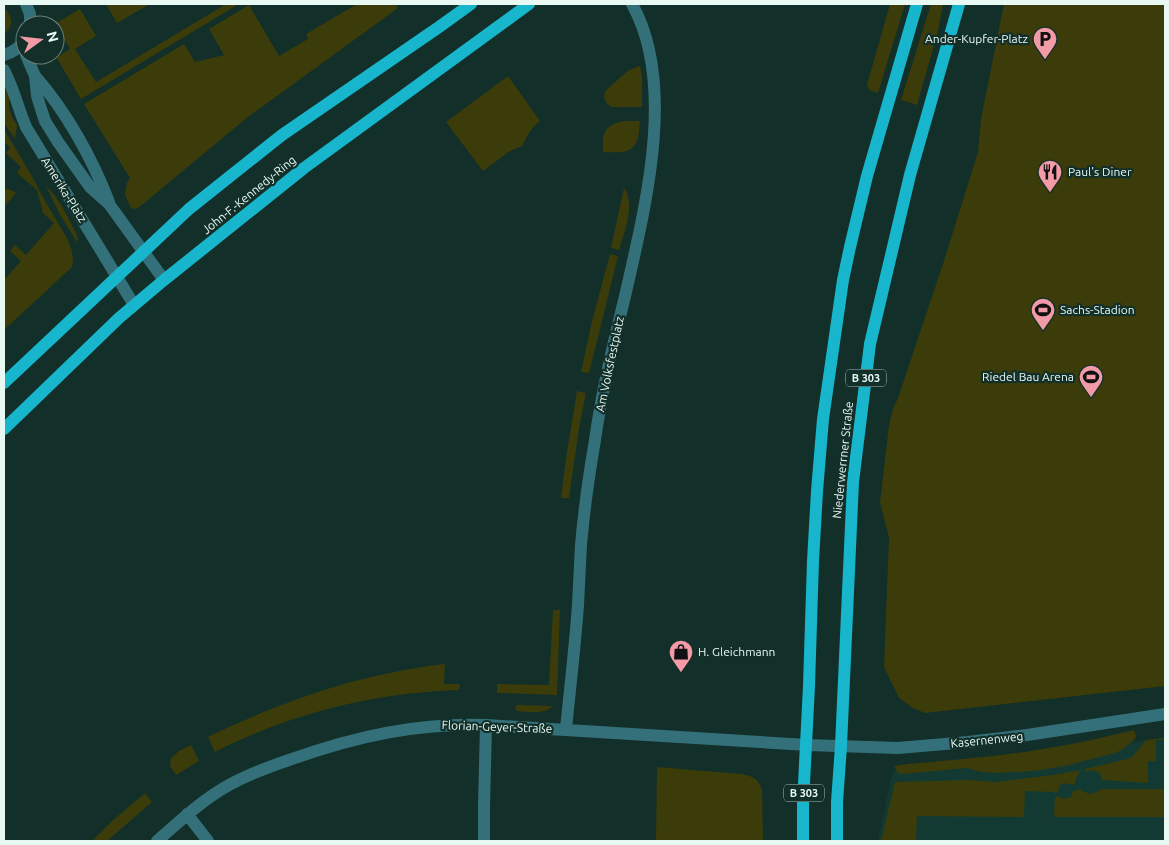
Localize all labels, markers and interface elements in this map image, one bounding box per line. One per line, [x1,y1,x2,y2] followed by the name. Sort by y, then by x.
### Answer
[15,15,65,65] north arrow
[1032,26,1058,60] parking icon: Ander-Kupfer-Platz
[43,30,62,44] text: N
[925,32,1028,45] place label: Ander-Kupfer-Platz
[199,153,298,236] street label: John-F.-Kennedy-Ring
[39,155,90,225] street label: Amerika-Platz
[1037,159,1063,193] restaurant icon: Paul's Diner
[1068,165,1132,178] place label: Paul's Diner
[1030,297,1056,331] sports icon: Sachs-Stadion
[1060,303,1135,316] place label: Sachs-Stadion
[593,315,626,413] street label: Am Volksfestplatz
[1078,364,1104,398] sports icon: Riedel Bau Arena
[846,369,886,386] road number: B 303
[982,370,1074,383] place label: Riedel Bau Arena
[830,401,855,519] street label: Niederwerrner Straße
[668,639,694,673] shop icon: H. Gleichmann
[698,645,775,658] place label: H. Gleichmann
[441,718,553,735] street label: Florian-Geyer-Straße
[950,729,1024,750] street label: Kasernenweg
[784,784,824,801] road number: B 303

